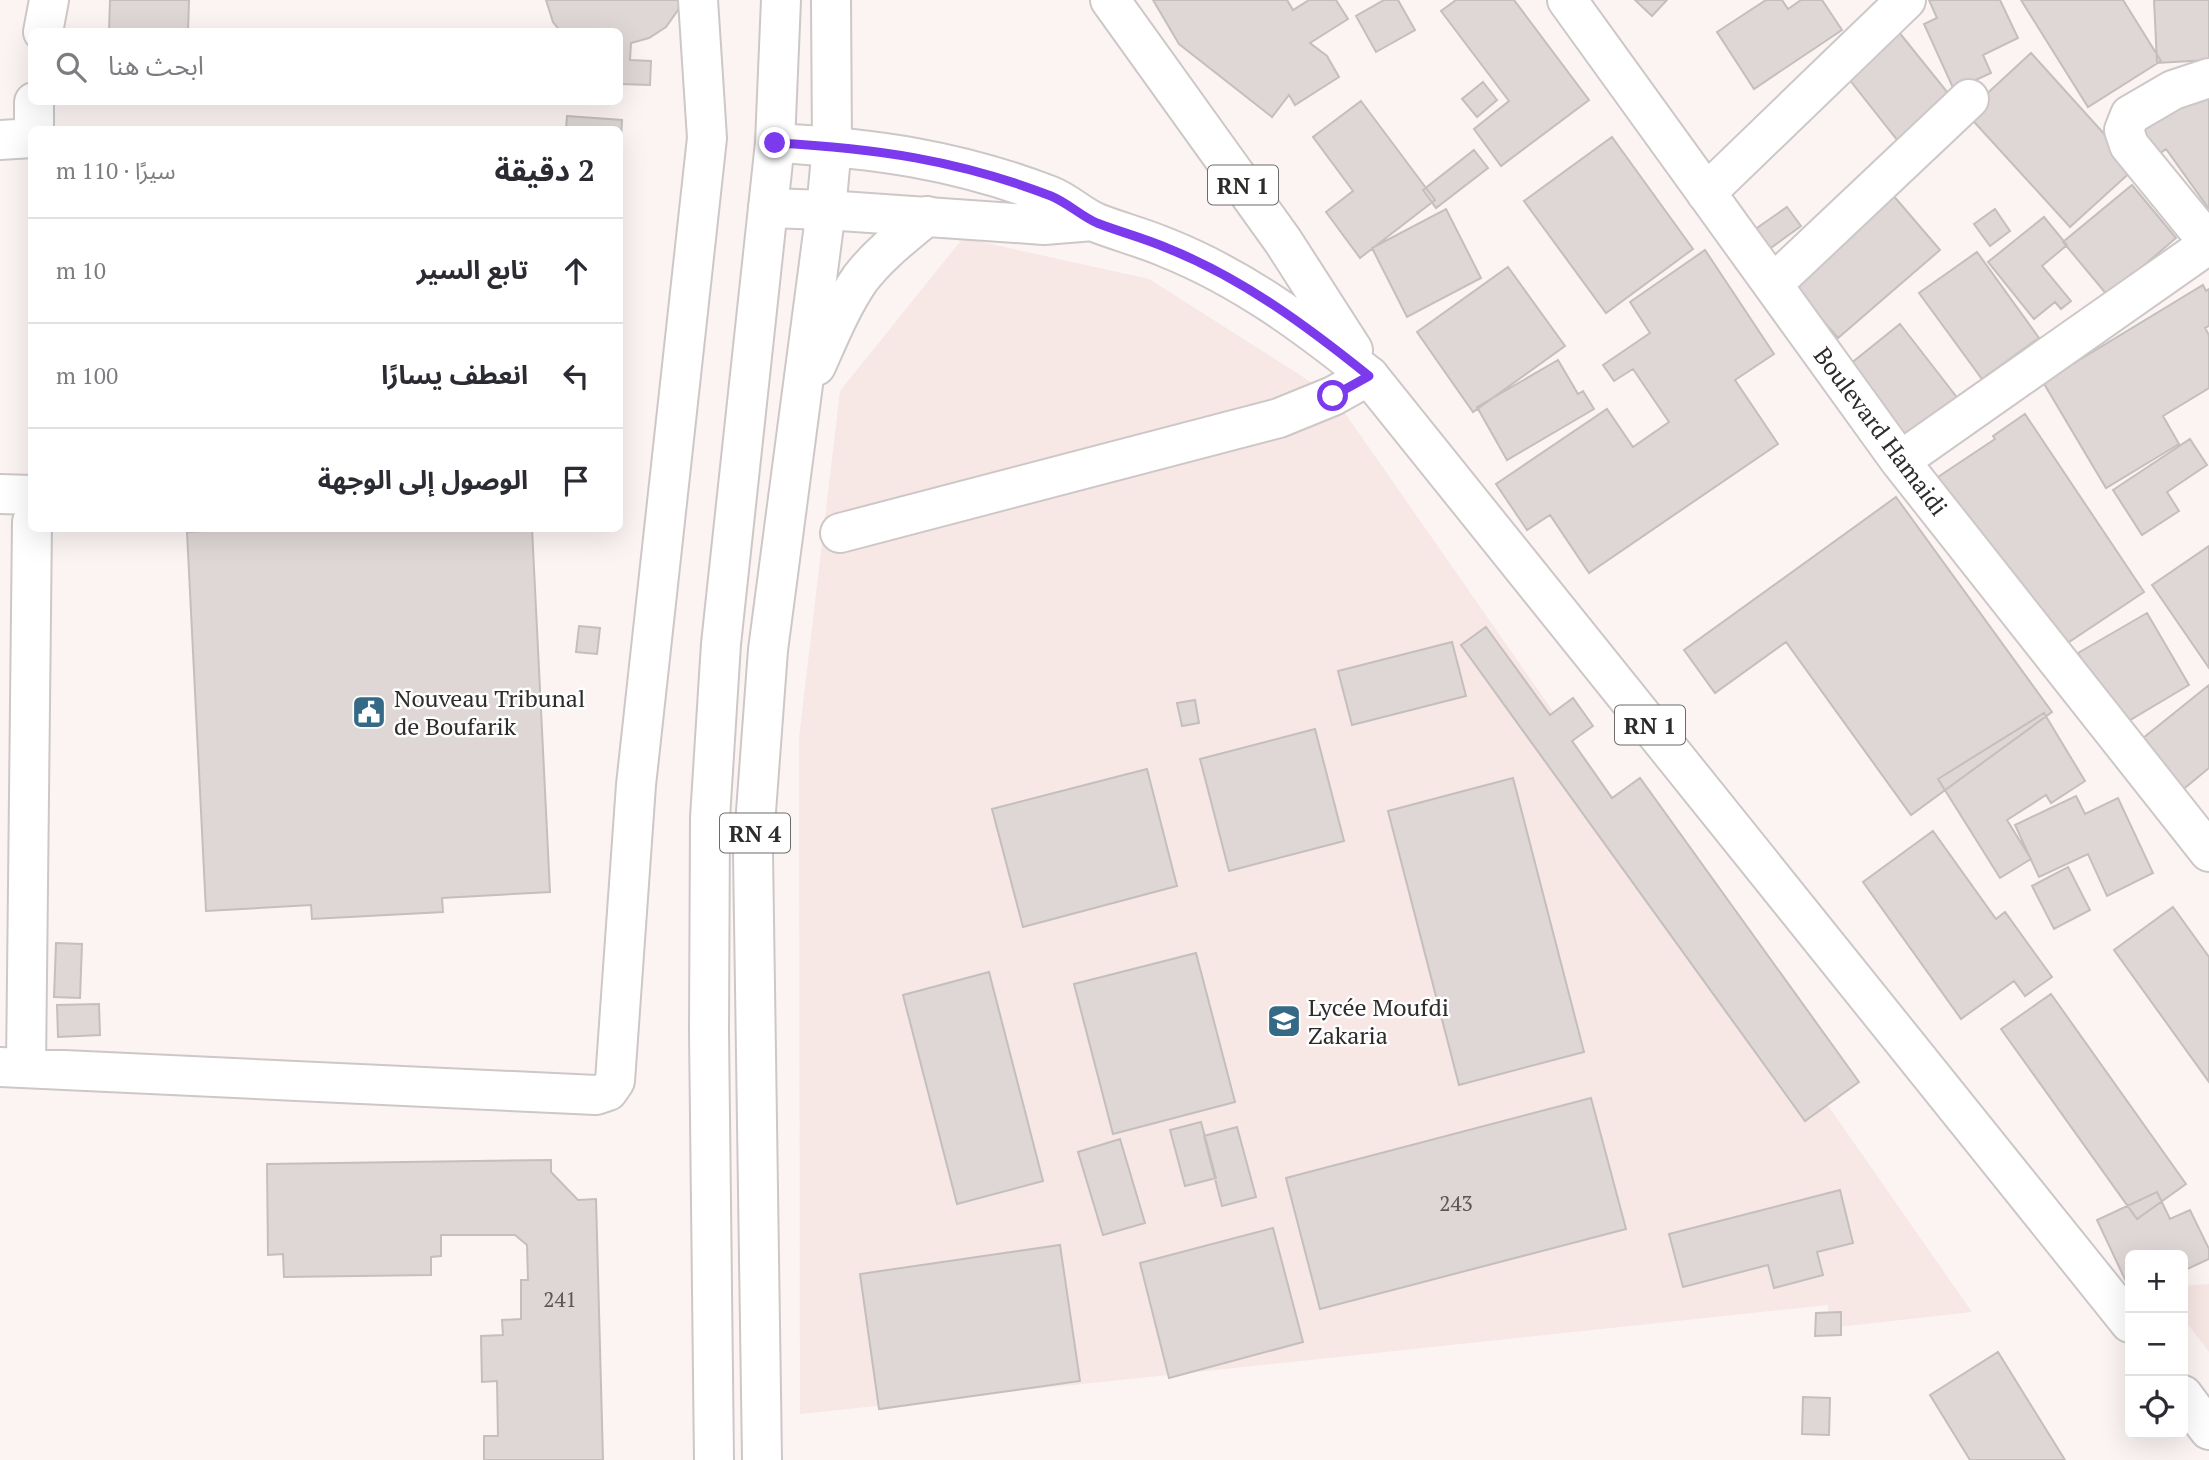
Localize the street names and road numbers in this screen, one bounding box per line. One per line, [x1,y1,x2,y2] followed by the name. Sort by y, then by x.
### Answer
[1208,166,1278,204] road number: RN 1
[1807,340,1955,522] street label: Boulevard Hamaidi
[1615,706,1685,744] road number: RN 1
[720,814,790,852] road number: RN 4

